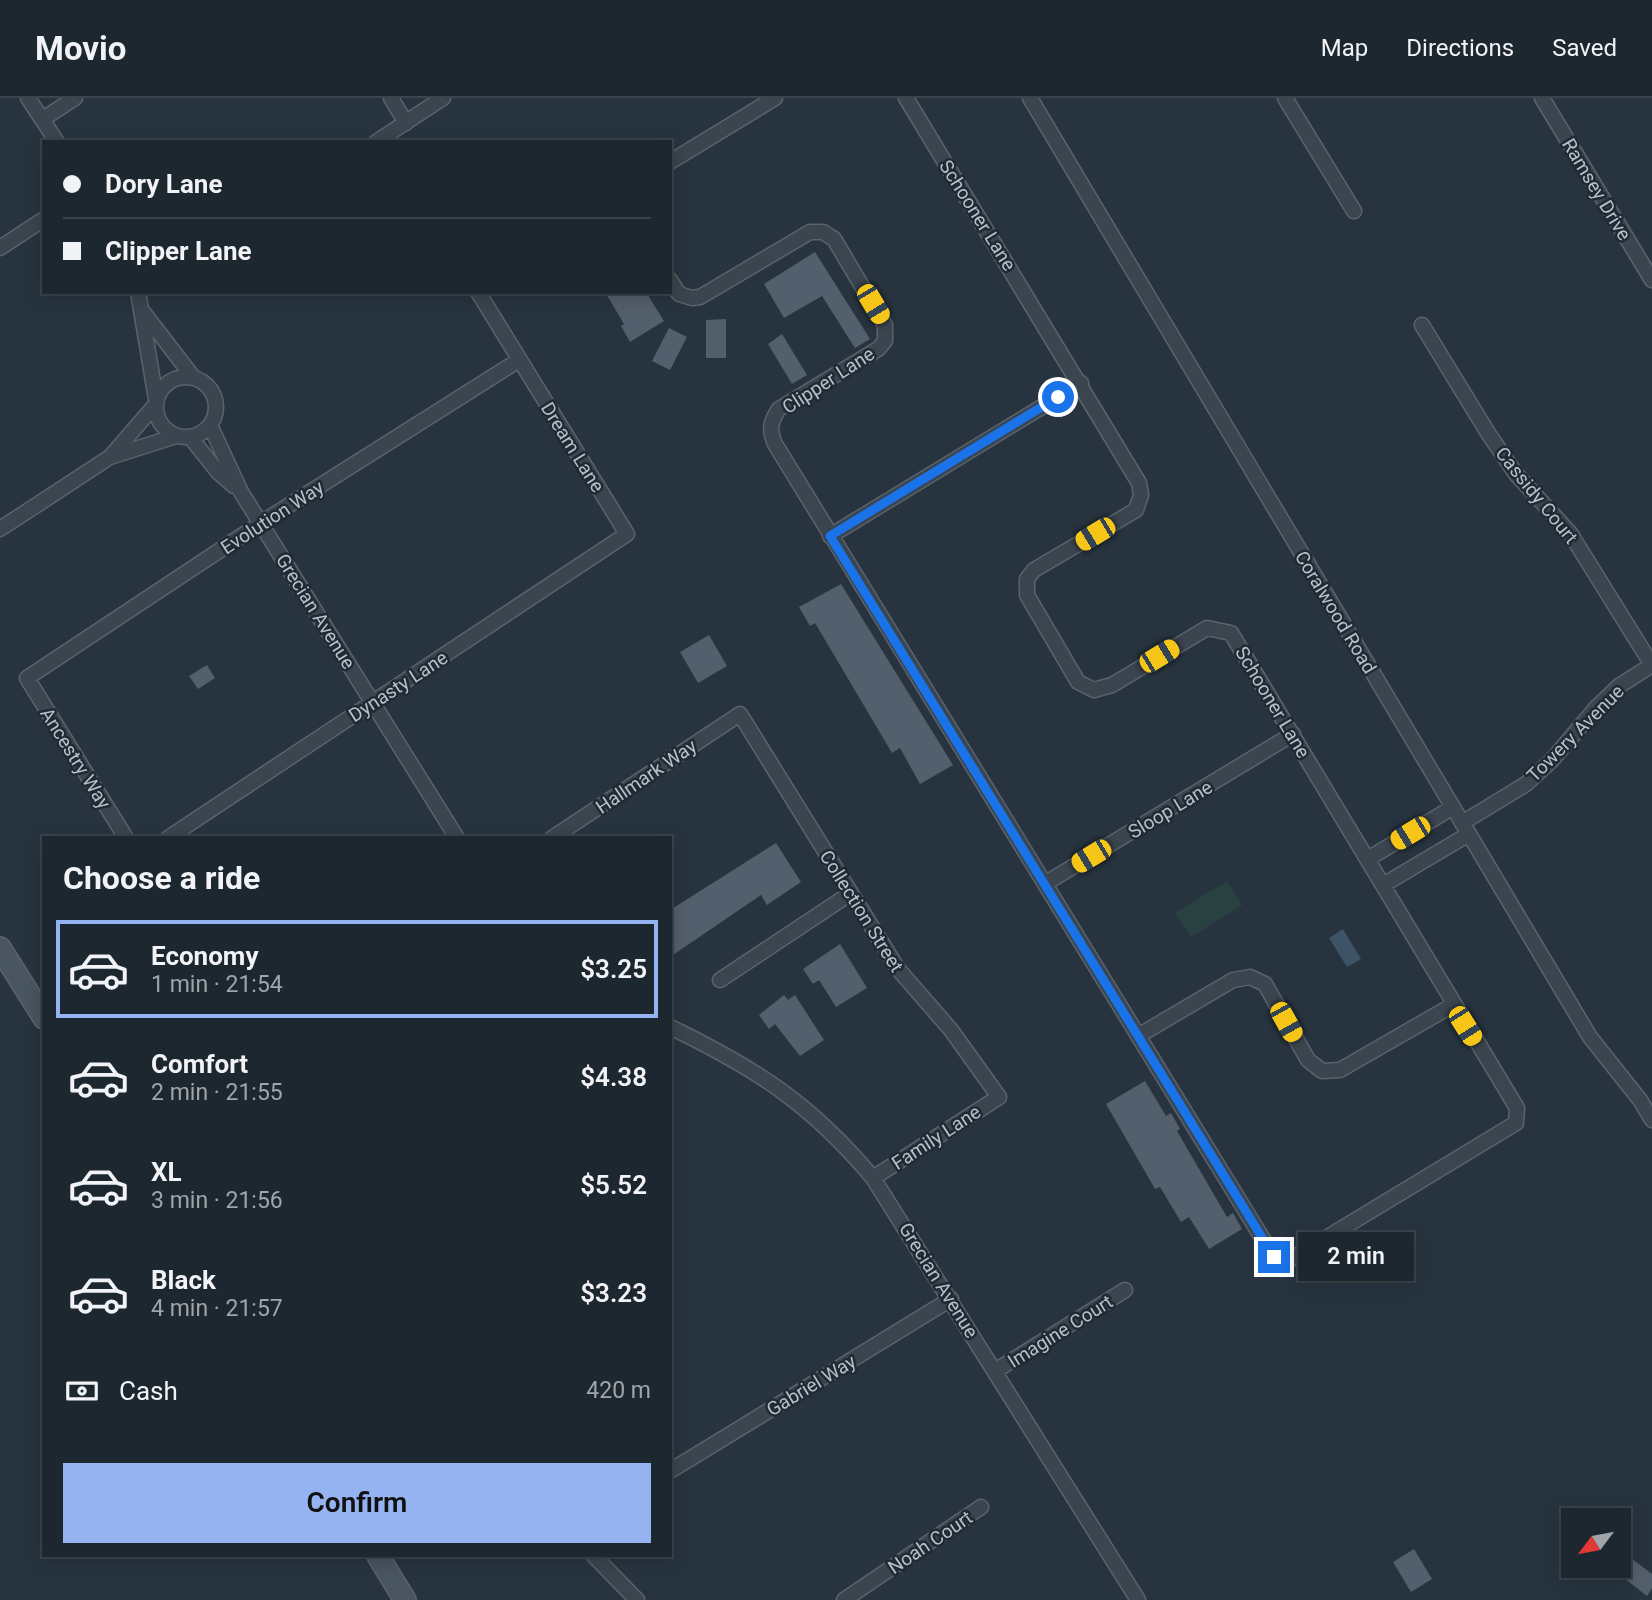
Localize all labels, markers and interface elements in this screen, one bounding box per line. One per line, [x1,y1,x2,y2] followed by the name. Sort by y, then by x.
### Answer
[35,29,126,68] text: Movio
[1321,34,1368,62] text: Map
[1406,34,1514,62] text: Directions
[1552,34,1617,62] text: Saved
[1557,134,1636,244] street label: Ramsey Drive
[934,156,1021,275] street label: Schooner Lane
[105,169,222,199] text: Dory Lane
[105,236,252,266] text: Clipper Lane
[854,281,893,327] car
[778,342,879,419] street label: Clipper Lane
[1042,381,1074,413] route start
[536,398,609,496] street label: Dream Lane
[1490,442,1583,548] street label: Cassidy Court
[216,476,328,559] street label: Evolution Way
[1072,514,1119,554] car
[1290,547,1381,678] street label: Coralwood Road
[271,549,360,673] street label: Grecian Avenue
[1136,636,1183,676] car
[1230,642,1315,762] street label: Schooner Lane
[345,646,452,727] street label: Dynasty Lane
[1522,680,1629,787] street label: Towery Avenue
[35,703,116,813] street label: Ancestry Way
[591,734,701,819] street label: Hallmark Way
[1124,775,1217,844] street label: Sloop Lane
[1387,813,1434,853] car
[1068,836,1115,876] car
[815,846,908,976] street label: Collection Street
[63,859,260,897] text: Choose a ride
[67,938,130,1001] icon: car
[151,941,258,971] text: Economy
[580,954,647,984] text: $3.25
[151,971,283,998] text: 1 min · 21:54
[1267,999,1306,1045] car
[1445,1003,1486,1049] car
[67,1046,130,1109] icon: car
[151,1049,248,1079] text: Comfort
[580,1062,647,1092] text: $4.38
[151,1079,283,1106] text: 2 min · 21:55
[888,1100,985,1175] street label: Family Lane
[67,1154,130,1217] icon: car
[151,1157,182,1187] text: XL
[580,1170,647,1200] text: $5.52
[151,1187,283,1214] text: 3 min · 21:56
[894,1218,983,1342] street label: Grecian Avenue
[1298,1232,1414,1282] callout: 2 min
[1258,1241,1290,1273] route end
[1327,1243,1385,1270] text: 2 min
[67,1262,130,1325] icon: car
[151,1265,216,1295] text: Black
[580,1278,647,1308] text: $3.23
[1003,1290,1117,1373] street label: Imagine Court
[151,1295,283,1322] text: 4 min · 21:57
[762,1350,860,1421] street label: Gabriel Way
[63,1372,101,1410] icon: cash
[119,1376,178,1406] text: Cash
[586,1377,651,1404] text: 420 m
[63,1463,651,1543] button: Confirm
[884,1506,977,1579] street label: Noah Court
[1561,1508,1631,1578] north arrow
[1561,1508,1631,1578] map controls

